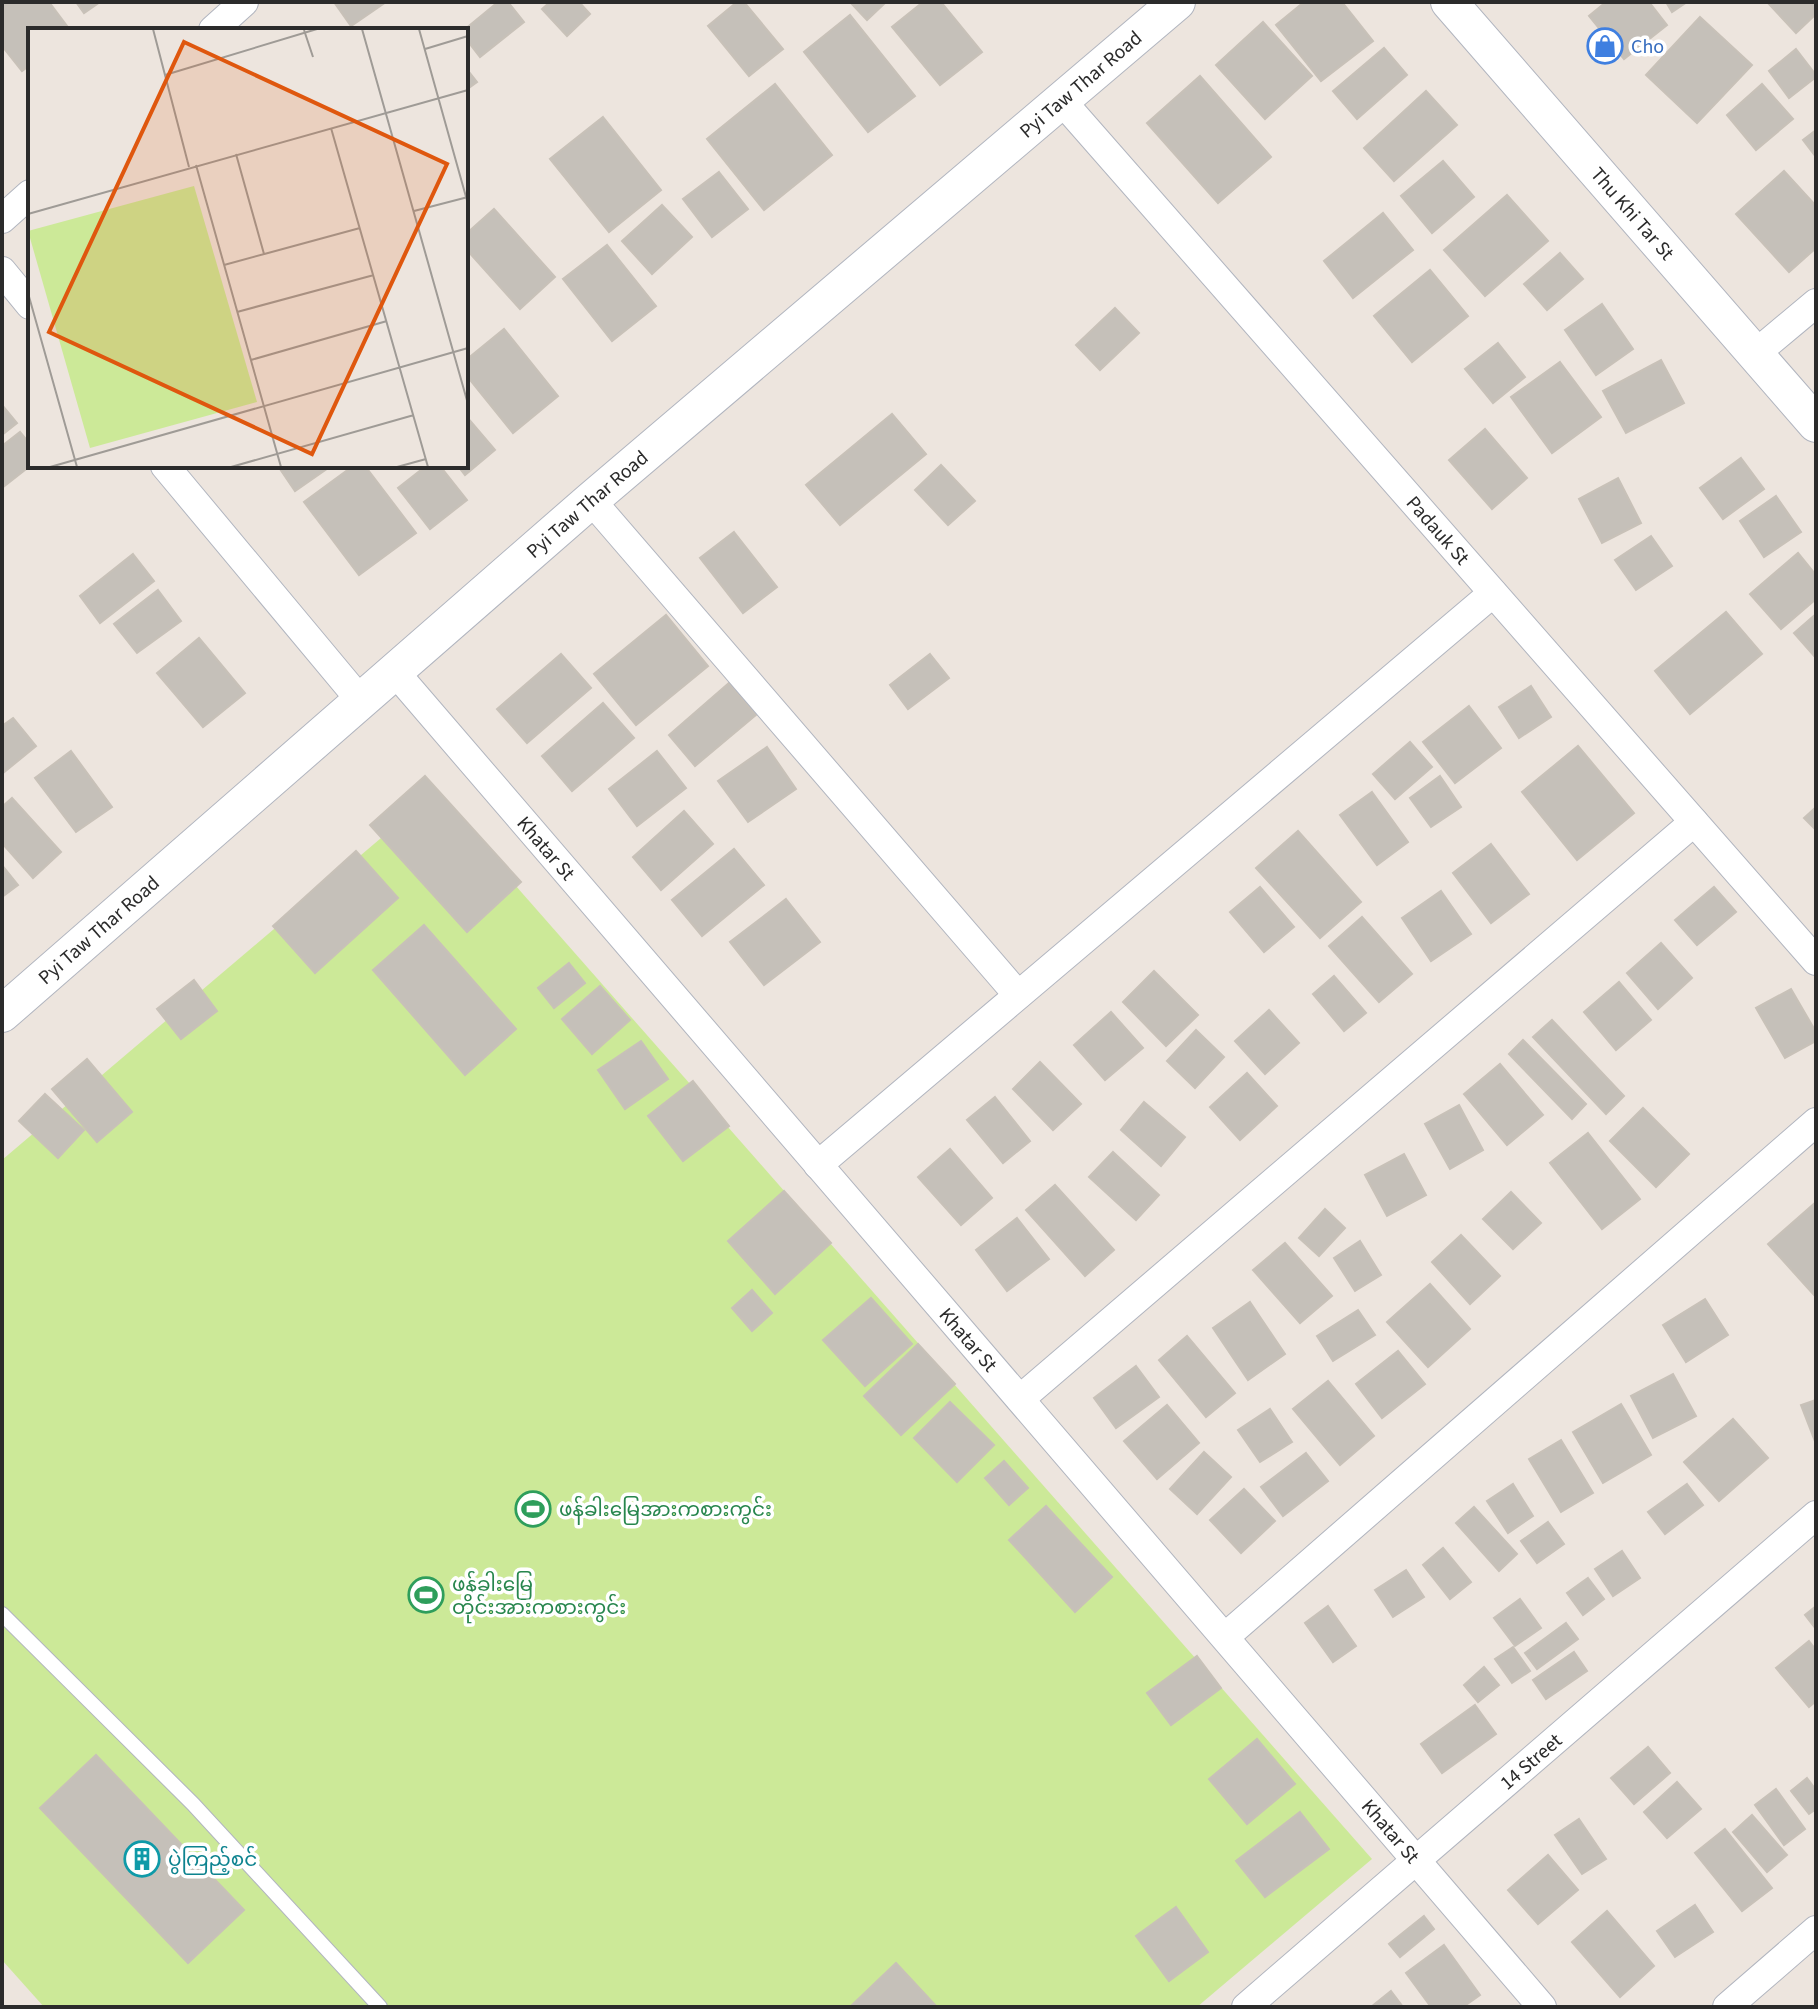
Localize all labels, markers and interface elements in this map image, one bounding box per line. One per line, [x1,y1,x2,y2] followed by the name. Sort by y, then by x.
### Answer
[1014,25,1148,145] street label: Pyi Taw Thar Road
[1586,27,1624,65] shop icon: Cho
[28,28,468,468] inset map
[1631,33,1664,61] place label: Cho
[1584,161,1681,267] street label: Thu Khi Tar St
[520,444,655,565] street label: Pyi Taw Thar Road
[1399,490,1476,572] street label: Padauk St
[510,810,581,887] street label: Khatar St
[32,870,166,991] street label: Pyi Taw Thar Road
[932,1302,1003,1379] street label: Khatar St
[514,1490,552,1528] sports icon: ဖန်ခါးမြေအားကစားကွင်း
[559,1495,772,1525] place label: ဖန်ခါးမြေအားကစားကွင်း
[452,1570,626,1624] place label: ဖန်ခါးမြေ တိုင်းအားကစားကွင်း
[407,1576,445,1614] sports icon: ဖန်ခါးမြေ တိုင်းအားကစားကွင်း
[1494,1727,1569,1797] street label: 14 Street
[1354,1793,1426,1870] street label: Khatar St
[123,1840,161,1878] building icon: ပွဲကြည့်စင်
[168,1845,257,1875] place label: ပွဲကြည့်စင်

